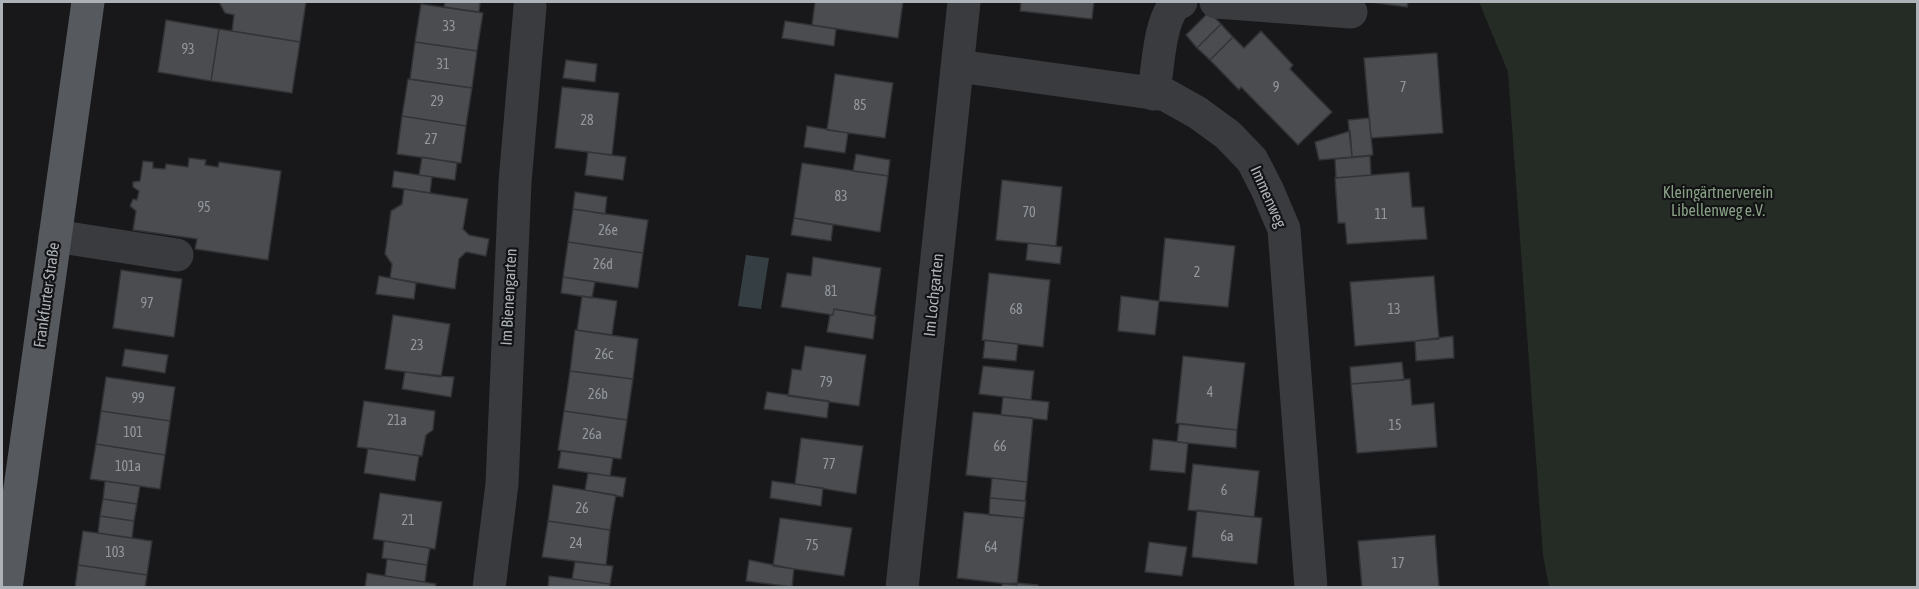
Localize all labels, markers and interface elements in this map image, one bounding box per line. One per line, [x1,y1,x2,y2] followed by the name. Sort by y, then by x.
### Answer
[442,19,456,35] house number: 33
[181,42,195,58] house number: 93
[436,57,450,73] house number: 31
[1273,80,1279,96] house number: 9
[1400,80,1406,96] house number: 7
[430,94,444,110] house number: 29
[853,98,867,114] house number: 85
[580,113,594,129] house number: 28
[424,132,438,148] house number: 27
[1246,163,1290,231] street label: Immenweg
[1663,183,1773,221] park label: Kleingärtnerverein Libellenweg e.V.
[834,189,848,205] house number: 83
[197,200,211,216] house number: 95
[1022,205,1036,221] house number: 70
[1374,207,1388,223] house number: 11
[598,223,618,239] house number: 26e
[30,241,64,349] street label: Frankfurter Straße
[497,248,521,346] street label: Im Bienengarten
[920,253,948,337] street label: Im Lochgarten
[593,257,613,273] house number: 26d
[1194,265,1200,281] house number: 2
[824,284,838,300] house number: 81
[140,296,154,312] house number: 97
[1009,302,1023,318] house number: 68
[1387,302,1401,318] house number: 13
[410,338,424,354] house number: 23
[595,347,613,363] house number: 26c
[819,375,833,391] house number: 79
[1207,385,1213,401] house number: 4
[588,387,608,403] house number: 26b
[131,391,145,407] house number: 99
[387,413,407,429] house number: 21a
[1388,418,1402,434] house number: 15
[123,425,143,441] house number: 101
[582,427,602,443] house number: 26a
[993,439,1007,455] house number: 66
[822,457,836,473] house number: 77
[115,459,141,475] house number: 101a
[1221,483,1227,499] house number: 6
[575,501,589,517] house number: 26
[401,513,415,529] house number: 21
[1220,529,1234,545] house number: 6a
[569,536,583,552] house number: 24
[805,538,819,554] house number: 75
[984,540,998,556] house number: 64
[105,545,125,561] house number: 103
[1391,556,1405,572] house number: 17

